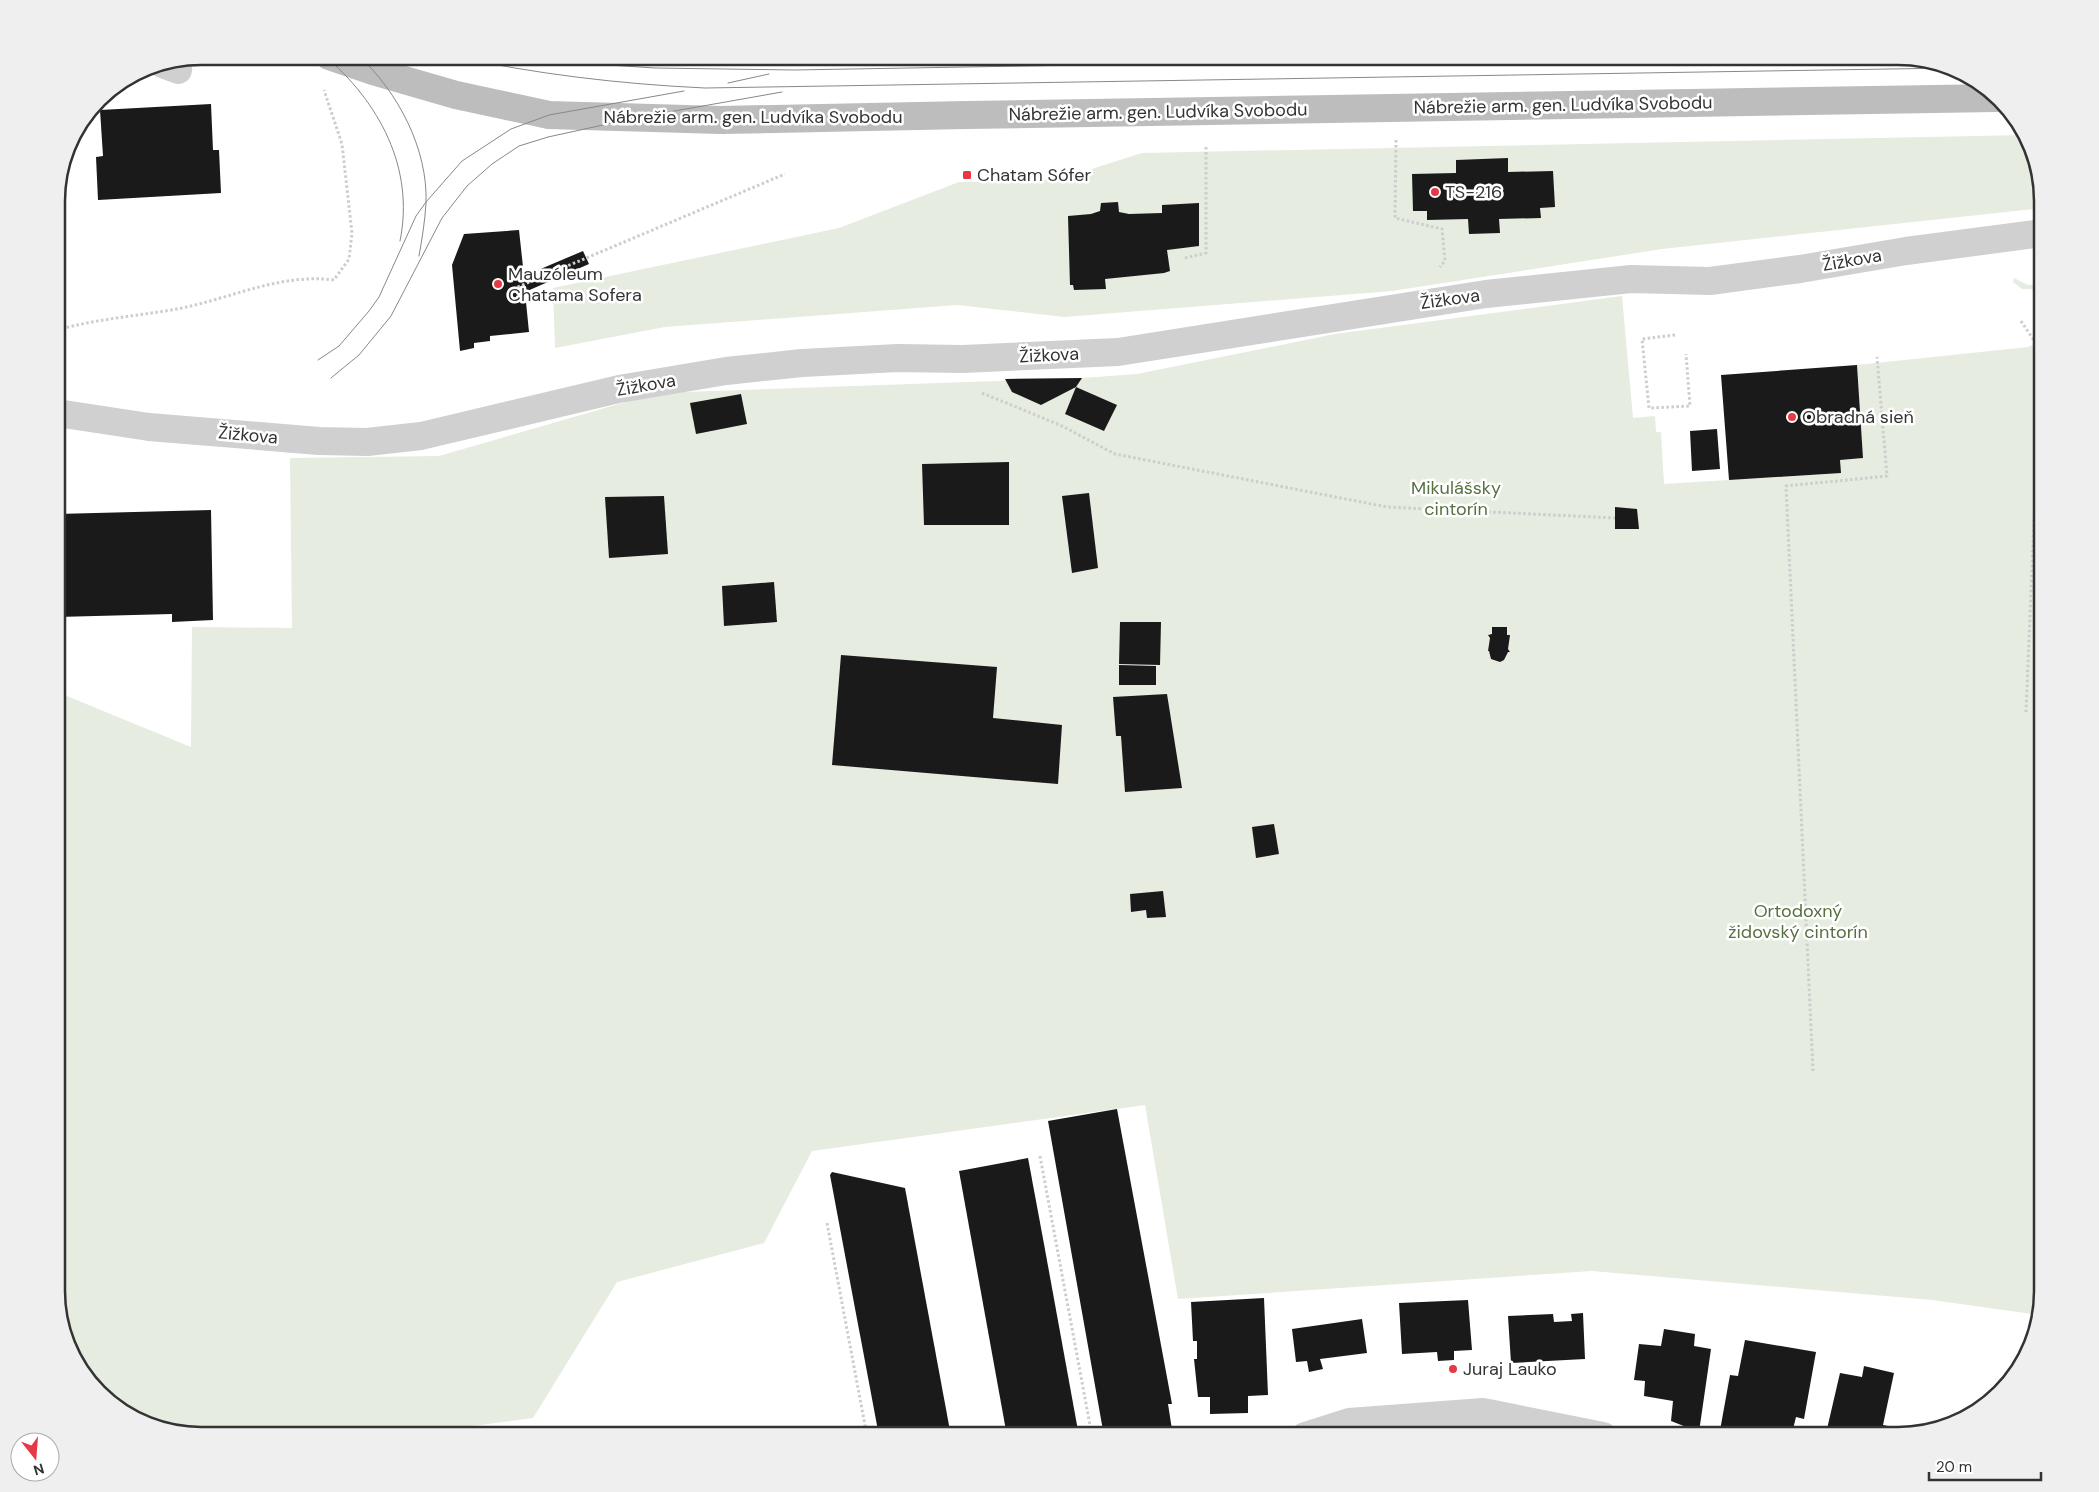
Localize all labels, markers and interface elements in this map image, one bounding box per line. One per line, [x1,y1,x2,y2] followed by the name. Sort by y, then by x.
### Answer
[1413,90,1713,120] street label: Nábrežie arm. gen. Ludvíka Svobodu
[1008,97,1308,127] street label: Nábrežie arm. gen. Ludvíka Svobodu
[604,105,902,129] street label: Nábrežie arm. gen. Ludvíka Svobodu
[977,163,1092,187] place label: Chatam Sófer
[961,169,973,181] marker: Chatam Sófer
[1445,180,1502,204] place label: TS-216
[1429,186,1441,198] marker: TS-216
[1820,243,1884,277] street label: Žižkova
[508,262,642,307] place label: Mauzóleum Chatama Sofera
[492,278,504,290] marker: Mauzóleum Chatama Sofera
[1419,283,1481,315] street label: Žižkova
[1019,341,1079,369] street label: Žižkova
[614,368,678,402] street label: Žižkova
[1802,405,1914,429] place label: Obradná sieň
[1786,411,1798,423] marker: Obradná sieň
[217,420,279,450] street label: Žižkova
[1411,476,1501,521] park label: Mikulášsky cintorín
[1728,899,1868,944] park label: Ortodoxný židovský cintorín
[1463,1357,1557,1381] place label: Juraj Lauko
[1447,1363,1459,1375] marker: Juraj Lauko
[10,1432,60,1482] north arrow
[1929,1450,2042,1482] scale bar
[1936,1457,1972,1477] text: 20 m
[31,1459,46,1480] text: N

